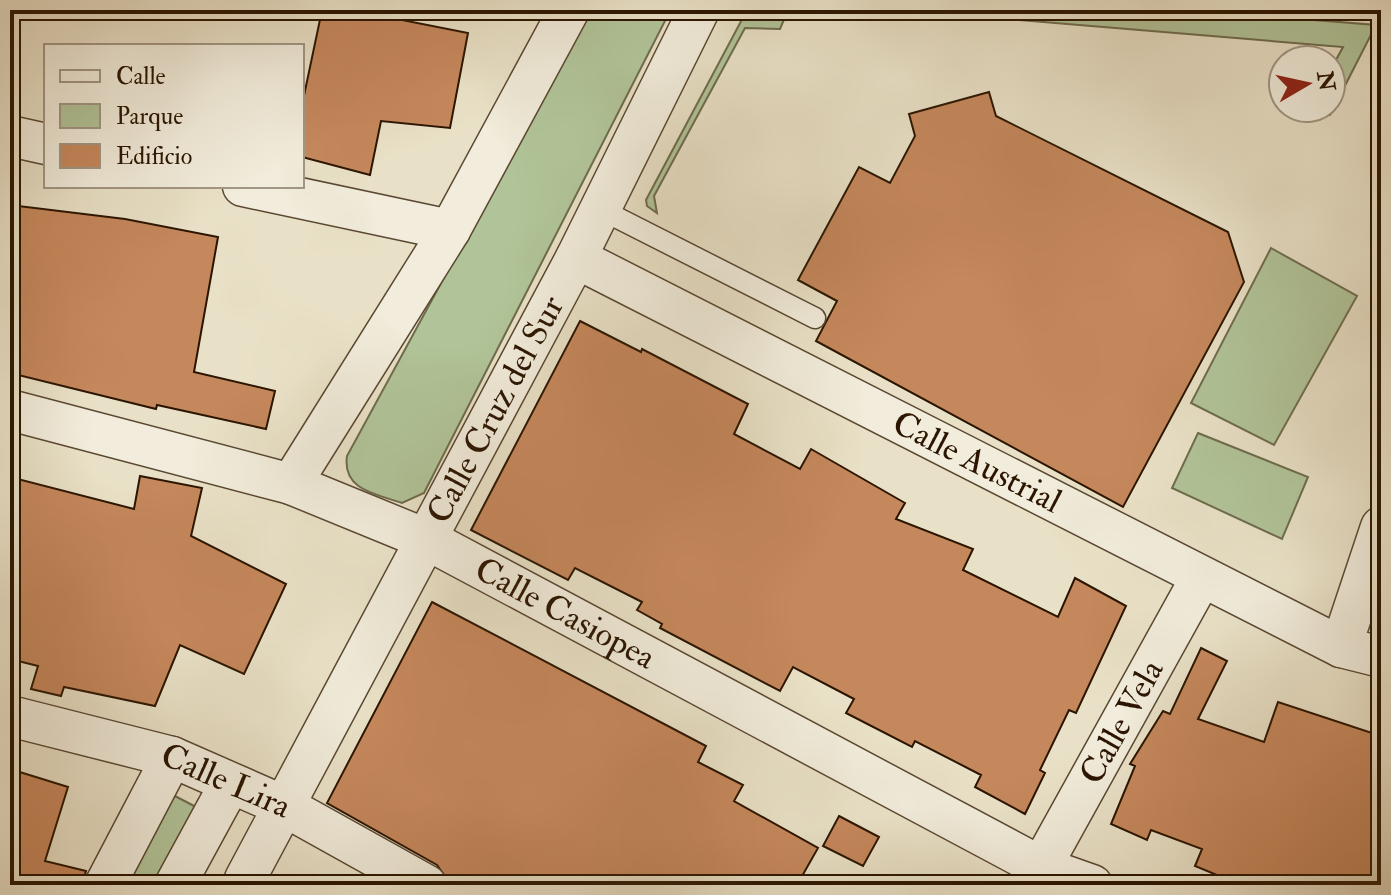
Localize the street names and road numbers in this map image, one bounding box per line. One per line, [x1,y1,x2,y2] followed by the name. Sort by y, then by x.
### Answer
[417,288,574,531] street label: Calle Cruz del Sur
[886,401,1069,523] street label: Calle Austrial
[467,547,664,679] street label: Calle Casiopea
[1070,651,1174,791] street label: Calle Vela
[154,733,299,828] street label: Calle Lira

